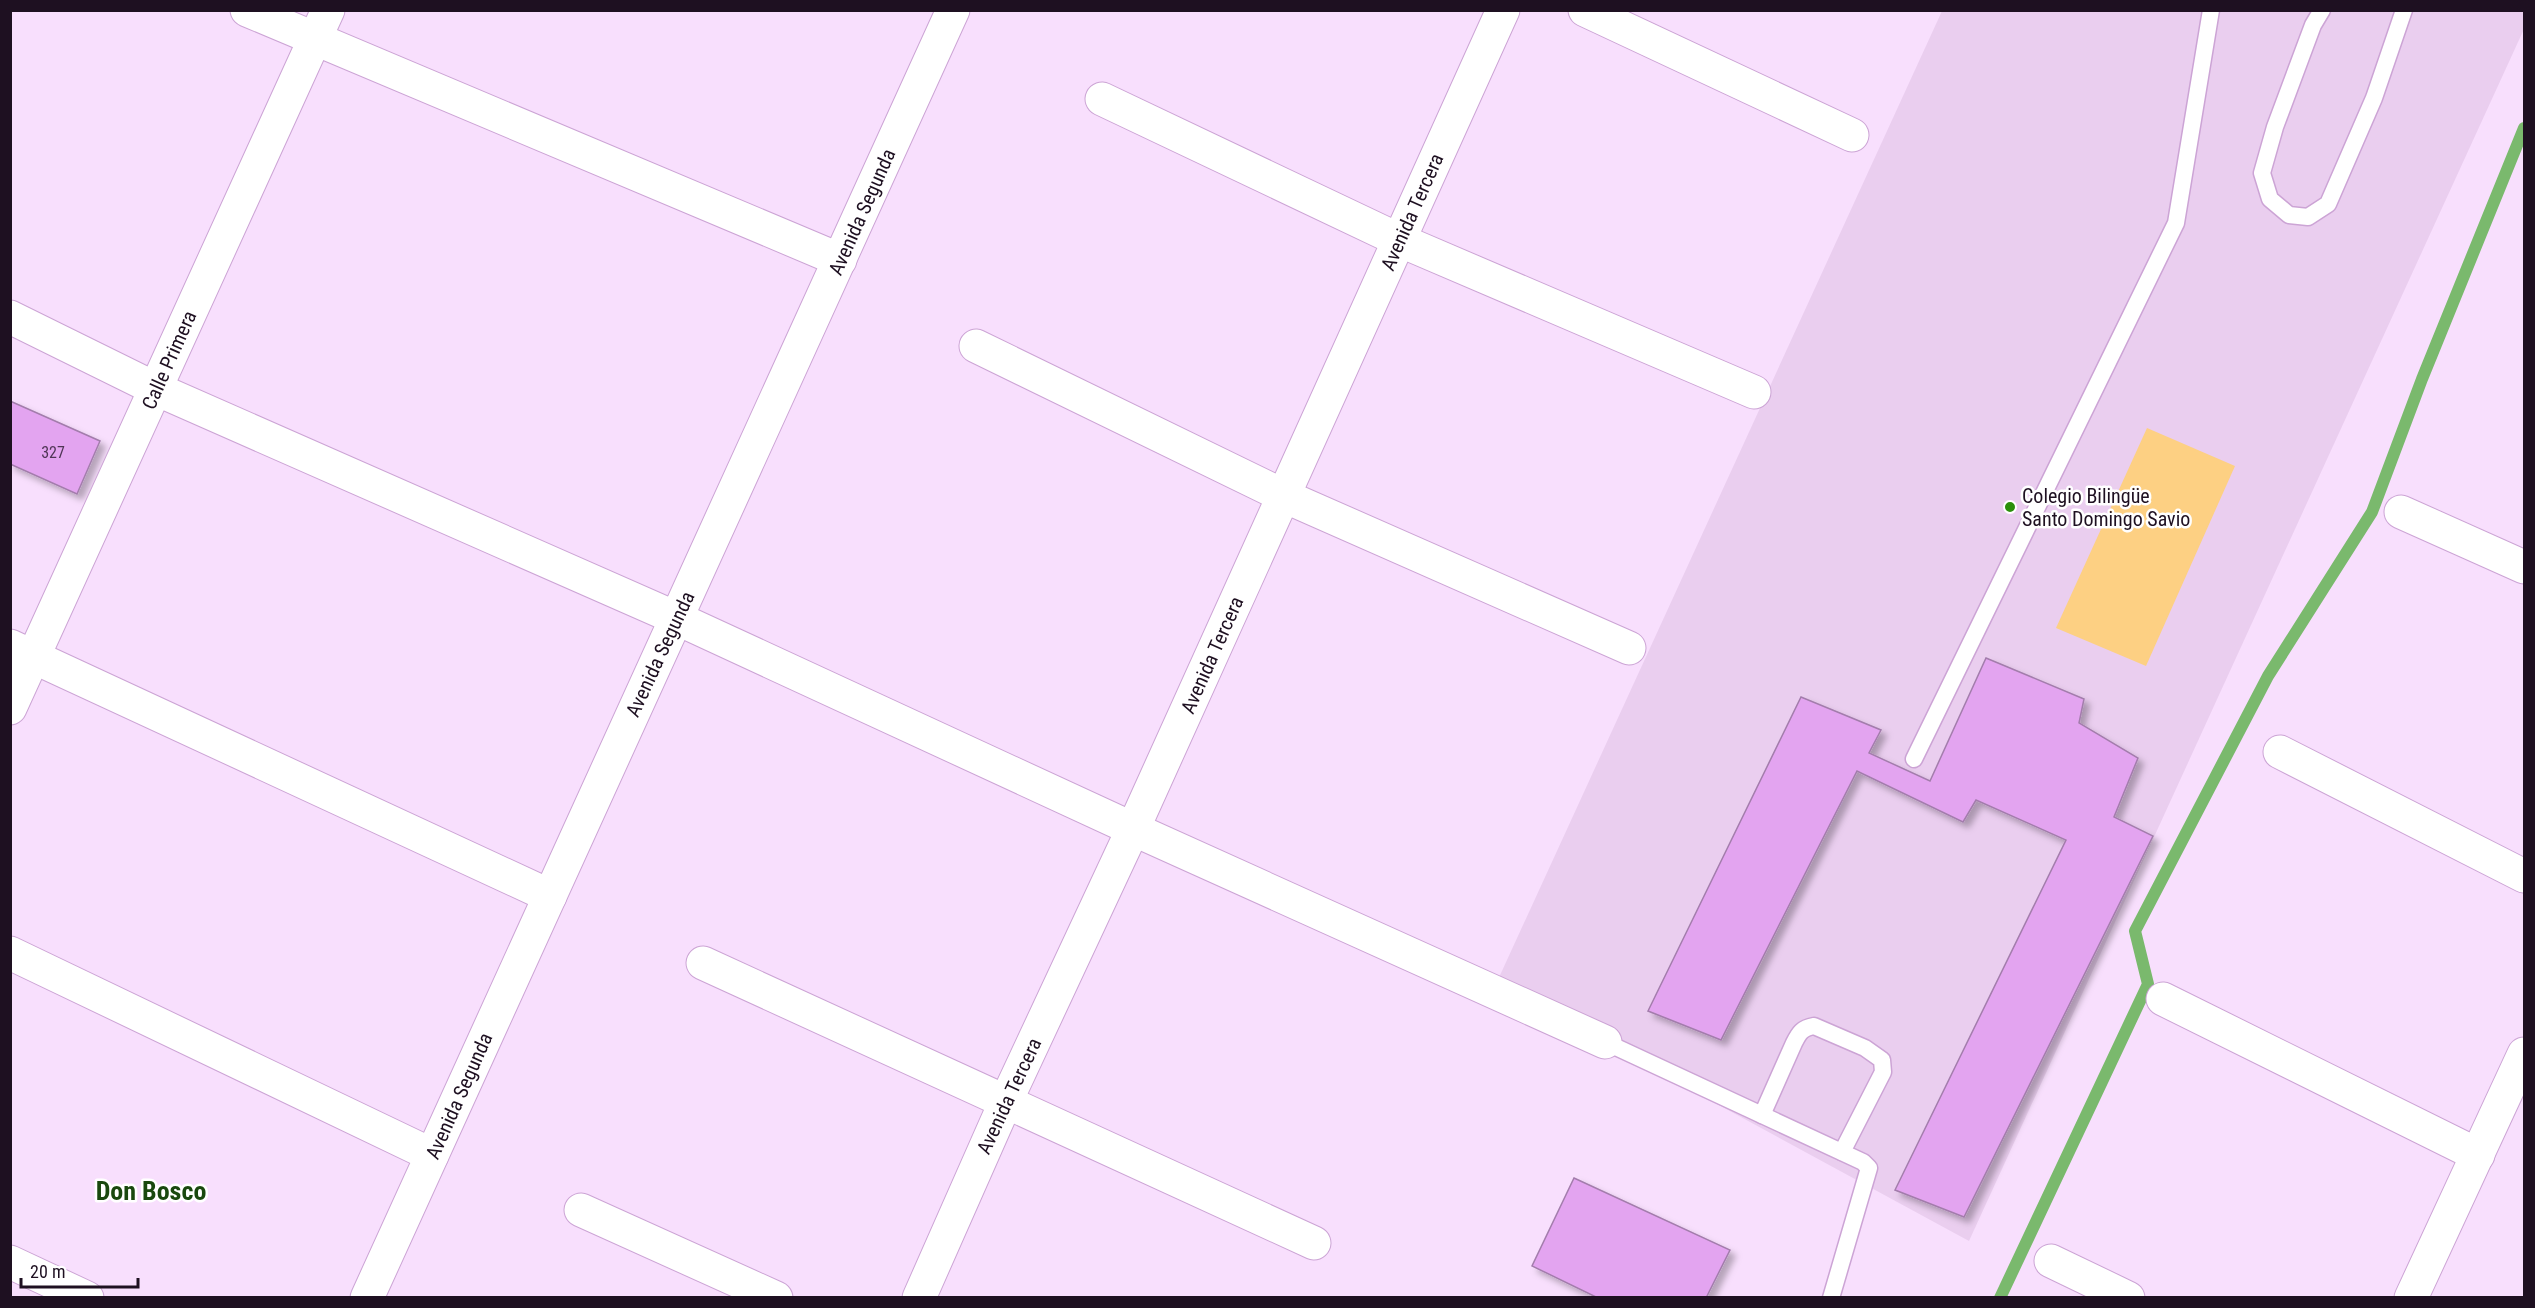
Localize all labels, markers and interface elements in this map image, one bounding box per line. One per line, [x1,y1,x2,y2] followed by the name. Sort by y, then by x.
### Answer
[823,145,901,279] street label: Avenida Segunda
[1376,150,1448,274] street label: Avenida Tercera
[137,307,201,413] street label: Calle Primera
[41,443,65,462] house number: 327
[2022,484,2190,531] place label: Colegio Bilingüe Santo Domingo Savio
[2003,500,2017,514] marker: Colegio Bilingüe Santo Domingo Savio
[620,587,700,721] street label: Avenida Segunda
[1176,593,1248,717] street label: Avenida Tercera
[420,1029,498,1163] street label: Avenida Segunda
[972,1034,1046,1158] street label: Avenida Tercera
[96,1176,206,1206] district label: Don Bosco
[21,1251,138,1289] scale bar
[30,1261,65,1282] text: 20 m

